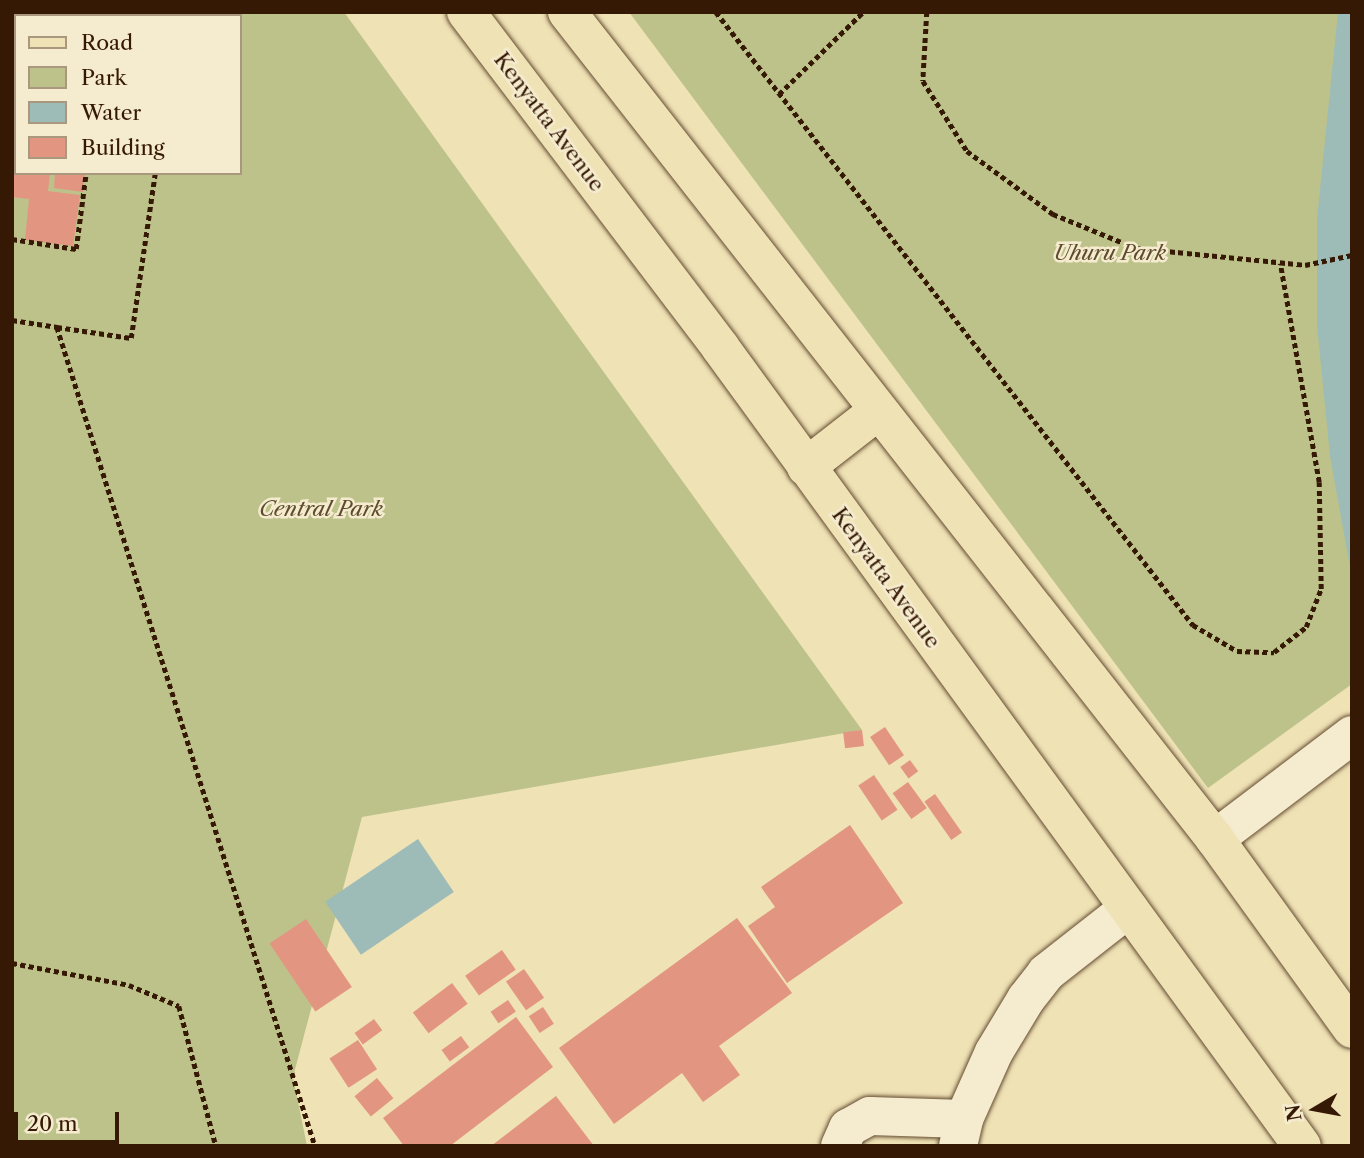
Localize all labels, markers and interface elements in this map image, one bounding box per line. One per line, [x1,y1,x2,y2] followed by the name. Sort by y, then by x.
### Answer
[14,14,242,175] legend
[81,30,133,55] text: Road
[488,47,610,197] street label: Kenyatta Avenue
[81,65,127,90] text: Park
[81,100,141,125] text: Water
[81,135,165,160] text: Building
[1054,240,1166,266] park label: Uhuru Park
[259,496,383,522] park label: Central Park
[826,502,946,654] street label: Kenyatta Avenue
[1280,1074,1350,1144] north arrow
[18,1098,122,1142] scale bar
[1281,1103,1307,1123] text: N
[27,1111,78,1136] text: 20 m

